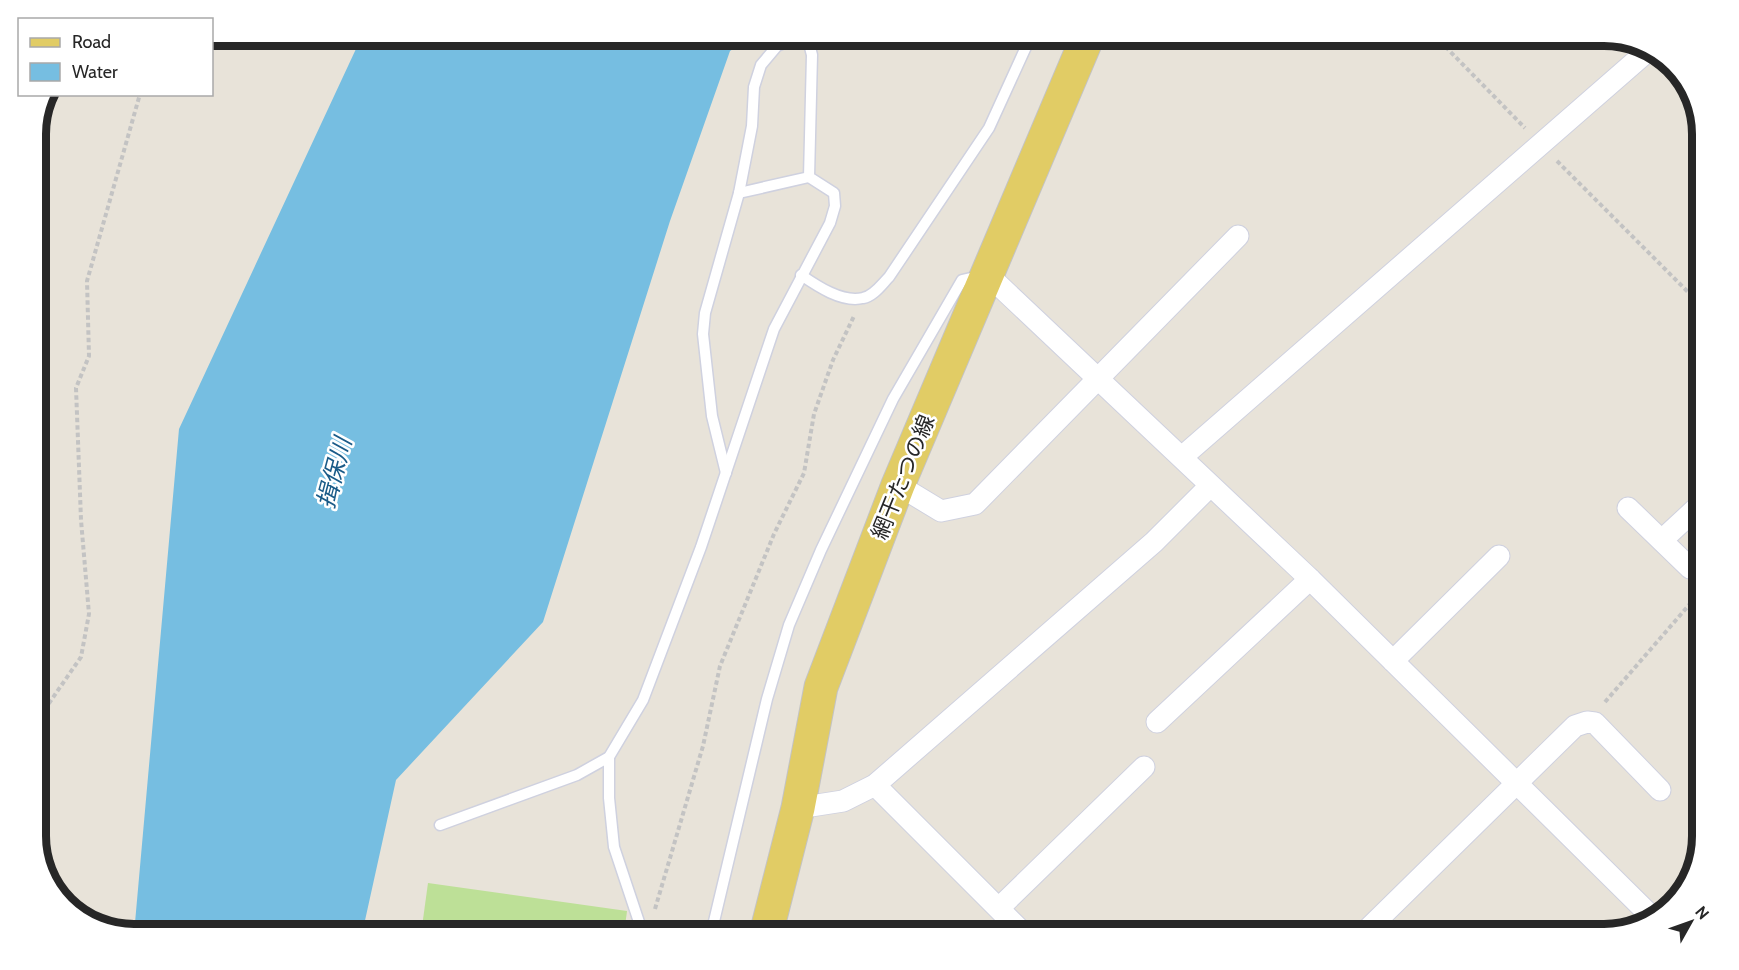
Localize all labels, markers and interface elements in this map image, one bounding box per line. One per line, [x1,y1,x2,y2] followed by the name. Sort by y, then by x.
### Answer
[18,18,213,96] legend
[72,31,111,53] text: Road
[72,61,118,83] text: Water
[866,411,940,543] street label: 網干たつの線
[311,432,358,512] water label: 揖保川
[1661,892,1721,952] north arrow
[1691,902,1713,923] text: N

